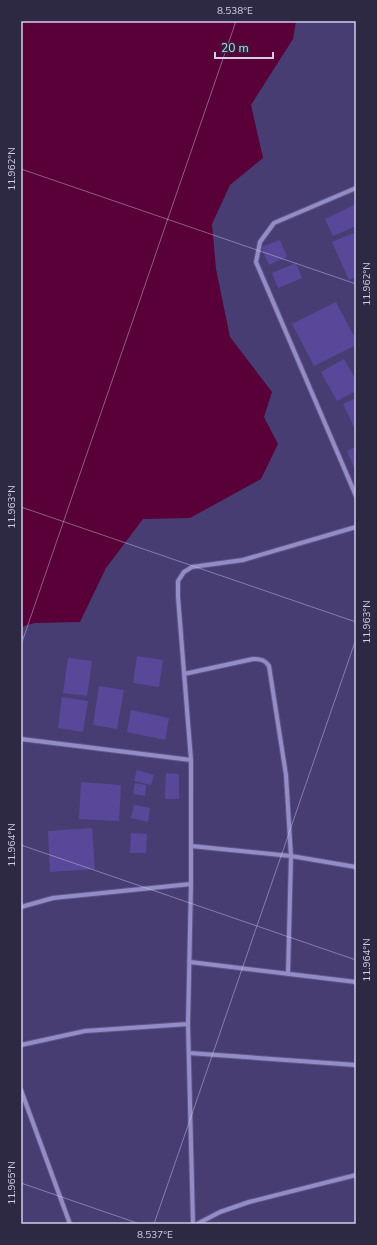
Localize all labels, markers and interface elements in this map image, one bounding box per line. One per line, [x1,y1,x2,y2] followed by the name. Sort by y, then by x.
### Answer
[217,4,253,18] text: 8.538°E
[215,34,273,60] scale bar
[221,40,249,56] text: 20 m
[5,147,19,191] text: 11.962°N
[360,262,374,306] text: 11.962°N
[5,485,19,529] text: 11.963°N
[360,600,374,644] text: 11.963°N
[5,823,19,867] text: 11.964°N
[360,938,374,982] text: 11.964°N
[5,1161,19,1205] text: 11.965°N
[137,1228,173,1242] text: 8.537°E

